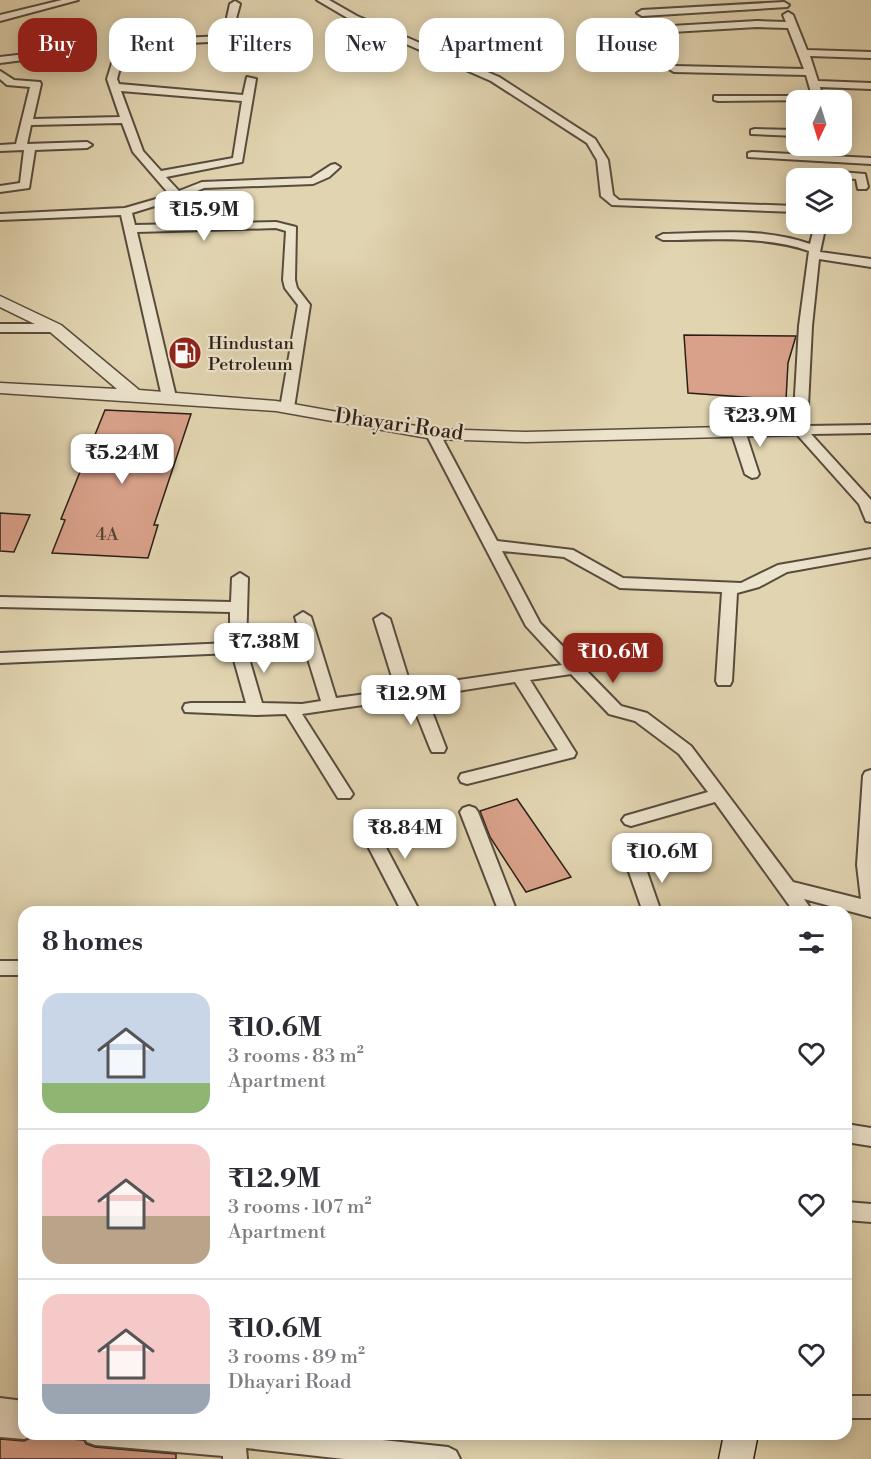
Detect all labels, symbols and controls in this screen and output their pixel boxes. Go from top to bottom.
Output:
chip: Buy [18,18,97,72]
chip: Rent [109,18,196,72]
chip: Filters [208,18,313,72]
chip: New [325,18,407,72]
chip: Apartment [419,18,564,72]
chip: House [576,18,679,72]
north arrow [786,90,852,156]
map controls [786,90,852,234]
button: layers [786,168,852,234]
pin: ₹15.9M [155,191,253,242]
text: ₹15.9M [169,198,239,223]
place label: Hindustan Petroleum [208,332,294,376]
fuel station icon: Hindustan Petroleum [167,335,203,371]
pin: ₹23.9M [711,397,809,448]
street label: Dhayari Road [333,403,465,447]
text: ₹23.9M [723,404,797,429]
pin: ₹5.24M [73,434,171,485]
text: ₹5.24M [85,441,159,466]
house number: 4A [95,523,119,546]
pin: ₹7.38M [215,623,313,674]
text: ₹7.38M [228,630,300,655]
pin: ₹10.6M [564,633,662,684]
text: ₹10.6M [577,640,649,665]
pin: ₹12.9M [362,675,460,726]
text: ₹12.9M [375,682,447,707]
pin: ₹8.84M [356,809,454,860]
text: ₹8.84M [367,816,443,841]
pin: ₹10.6M [613,833,711,884]
text: ₹10.6M [626,840,698,865]
text: 8 homes [42,926,143,958]
icon: filters [795,926,828,959]
text: ₹10.6M [228,1012,322,1044]
icon: home [90,1017,162,1089]
icon: heart [795,1037,828,1070]
text: 3 rooms · 83 m² [228,1044,364,1069]
text: Apartment [228,1069,326,1094]
text: ₹12.9M [228,1163,321,1195]
icon: home [90,1168,162,1240]
icon: heart [795,1188,828,1221]
text: 3 rooms · 107 m² [228,1195,372,1220]
text: Apartment [228,1220,326,1245]
text: ₹10.6M [228,1313,322,1345]
icon: home [90,1318,162,1390]
icon: heart [795,1338,828,1371]
text: 3 rooms · 89 m² [228,1345,365,1370]
text: Dhayari Road [228,1370,351,1395]

